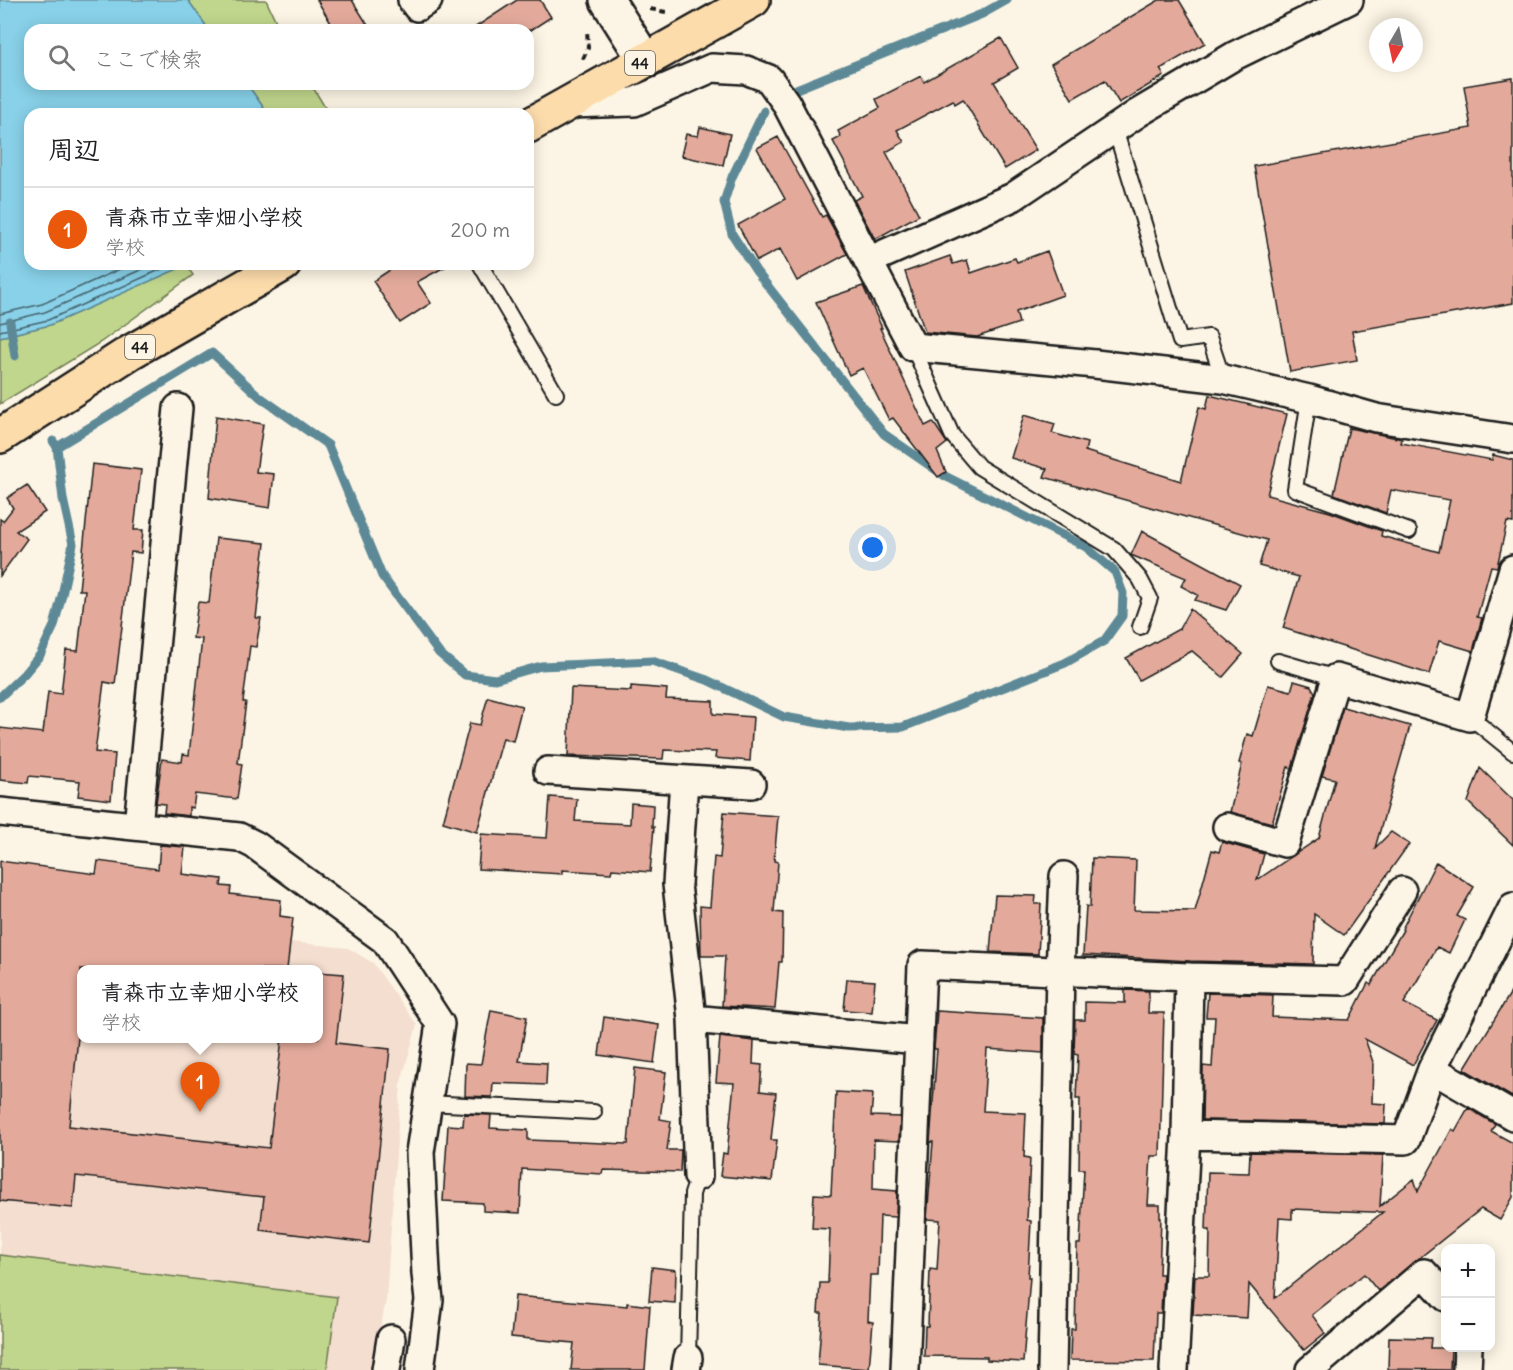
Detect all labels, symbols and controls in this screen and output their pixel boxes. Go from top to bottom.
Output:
north arrow [1369,18,1423,72]
search box [24,24,534,90]
icon: search [45,41,78,74]
text: ここで検索 [93,45,203,73]
road number: 44 [625,51,655,75]
text: 周辺 [48,133,100,166]
text: 青森市立幸畑小学校 [105,203,303,231]
text: 1 [64,217,71,242]
text: 200 m [450,217,510,242]
text: 学校 [105,234,145,259]
road number: 44 [125,335,155,359]
your location [858,533,887,562]
popup [77,965,323,1043]
text: 青森市立幸畑小学校 [101,978,299,1006]
text: 学校 [101,1009,141,1034]
pin: 1 [180,1062,220,1112]
map controls [1441,1244,1495,1352]
button: + [1441,1244,1495,1298]
button: − [1441,1298,1495,1352]

